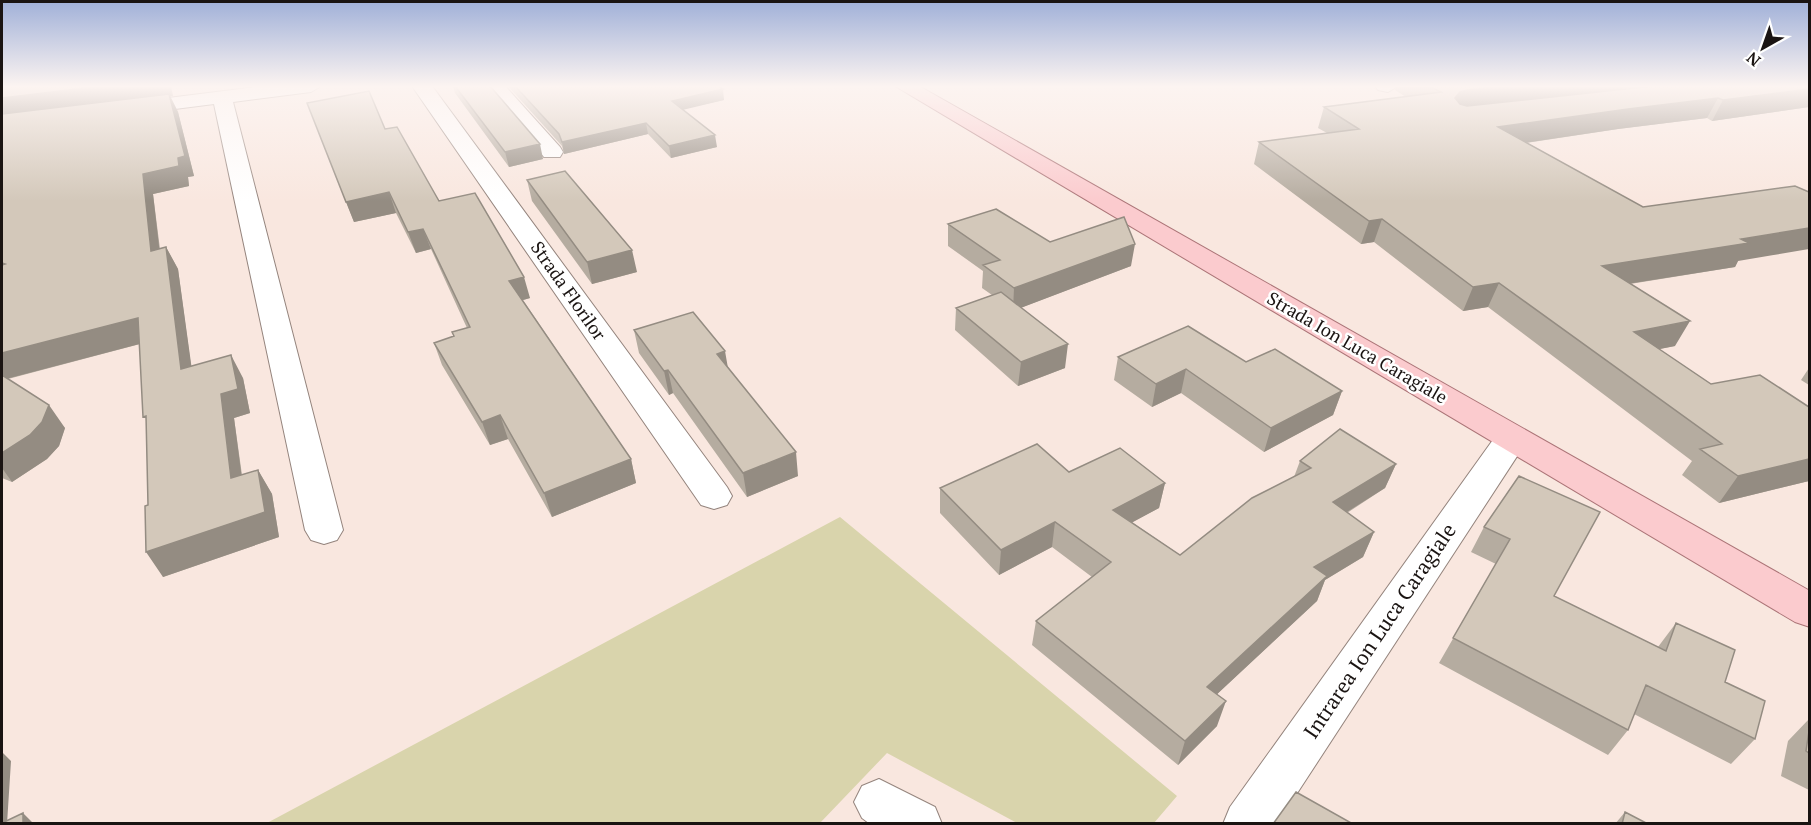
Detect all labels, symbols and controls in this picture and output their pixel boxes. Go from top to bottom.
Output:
north arrow [1733,18,1793,78]
text: N [1742,47,1765,72]
street label: Strada Florilor [526,236,612,345]
street label: Strada Ion Luca Caragiale [1263,286,1452,409]
street label: Intrarea Ion Luca Caragiale [1297,517,1462,744]

